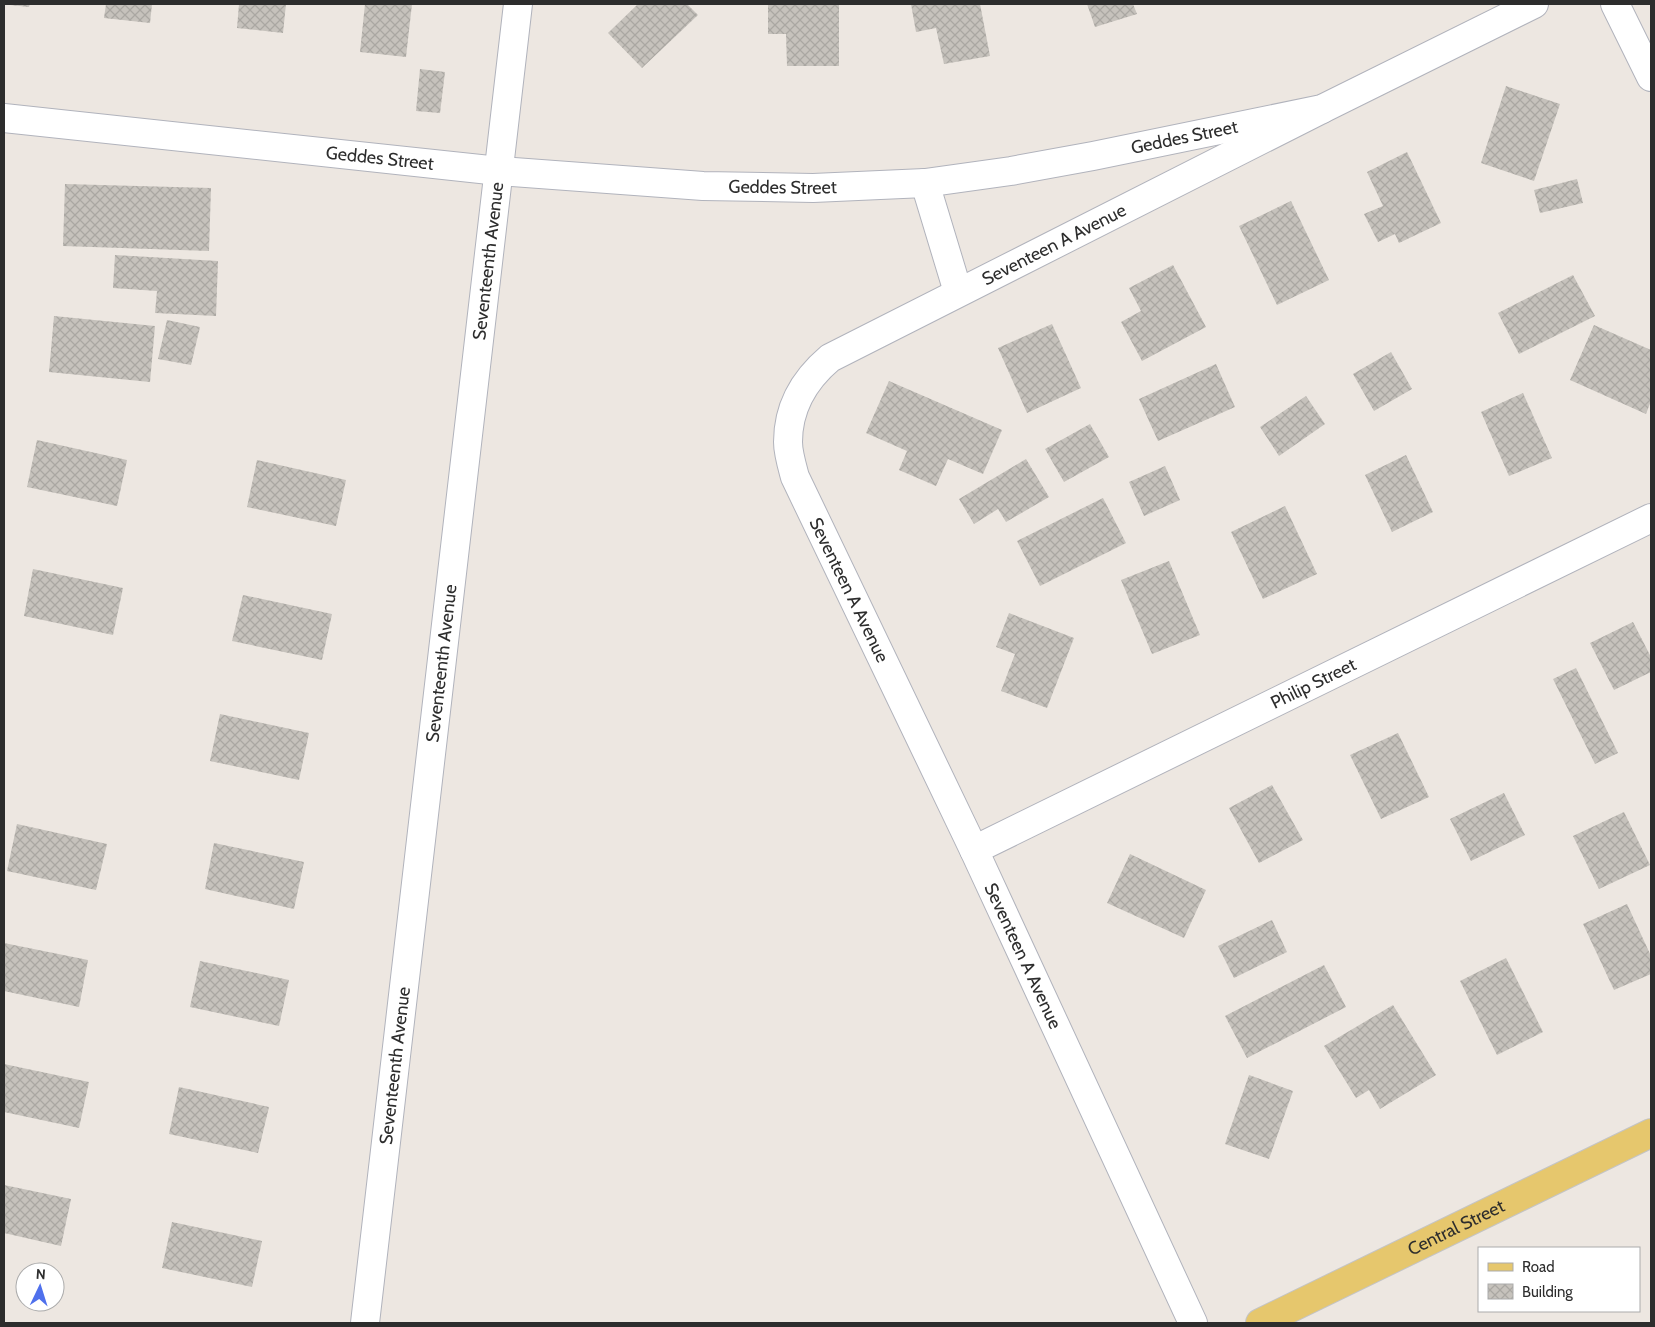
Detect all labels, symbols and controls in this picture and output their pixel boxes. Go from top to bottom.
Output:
street label: Geddes Street [1129,116,1240,159]
street label: Geddes Street [325,142,435,175]
street label: Geddes Street [728,175,837,199]
street label: Seventeenth Avenue [468,181,508,341]
street label: Seventeen A Avenue [978,199,1130,290]
street label: Seventeen A Avenue [804,514,894,666]
street label: Seventeenth Avenue [421,583,462,744]
street label: Philip Street [1267,653,1360,714]
street label: Seventeen A Avenue [980,880,1066,1032]
street label: Seventeenth Avenue [375,986,415,1146]
street label: Central Street [1404,1195,1508,1261]
legend [1478,1247,1640,1312]
text: Road [1522,1258,1555,1276]
north arrow [15,1262,65,1312]
text: N [35,1265,46,1283]
text: Building [1522,1283,1573,1301]

